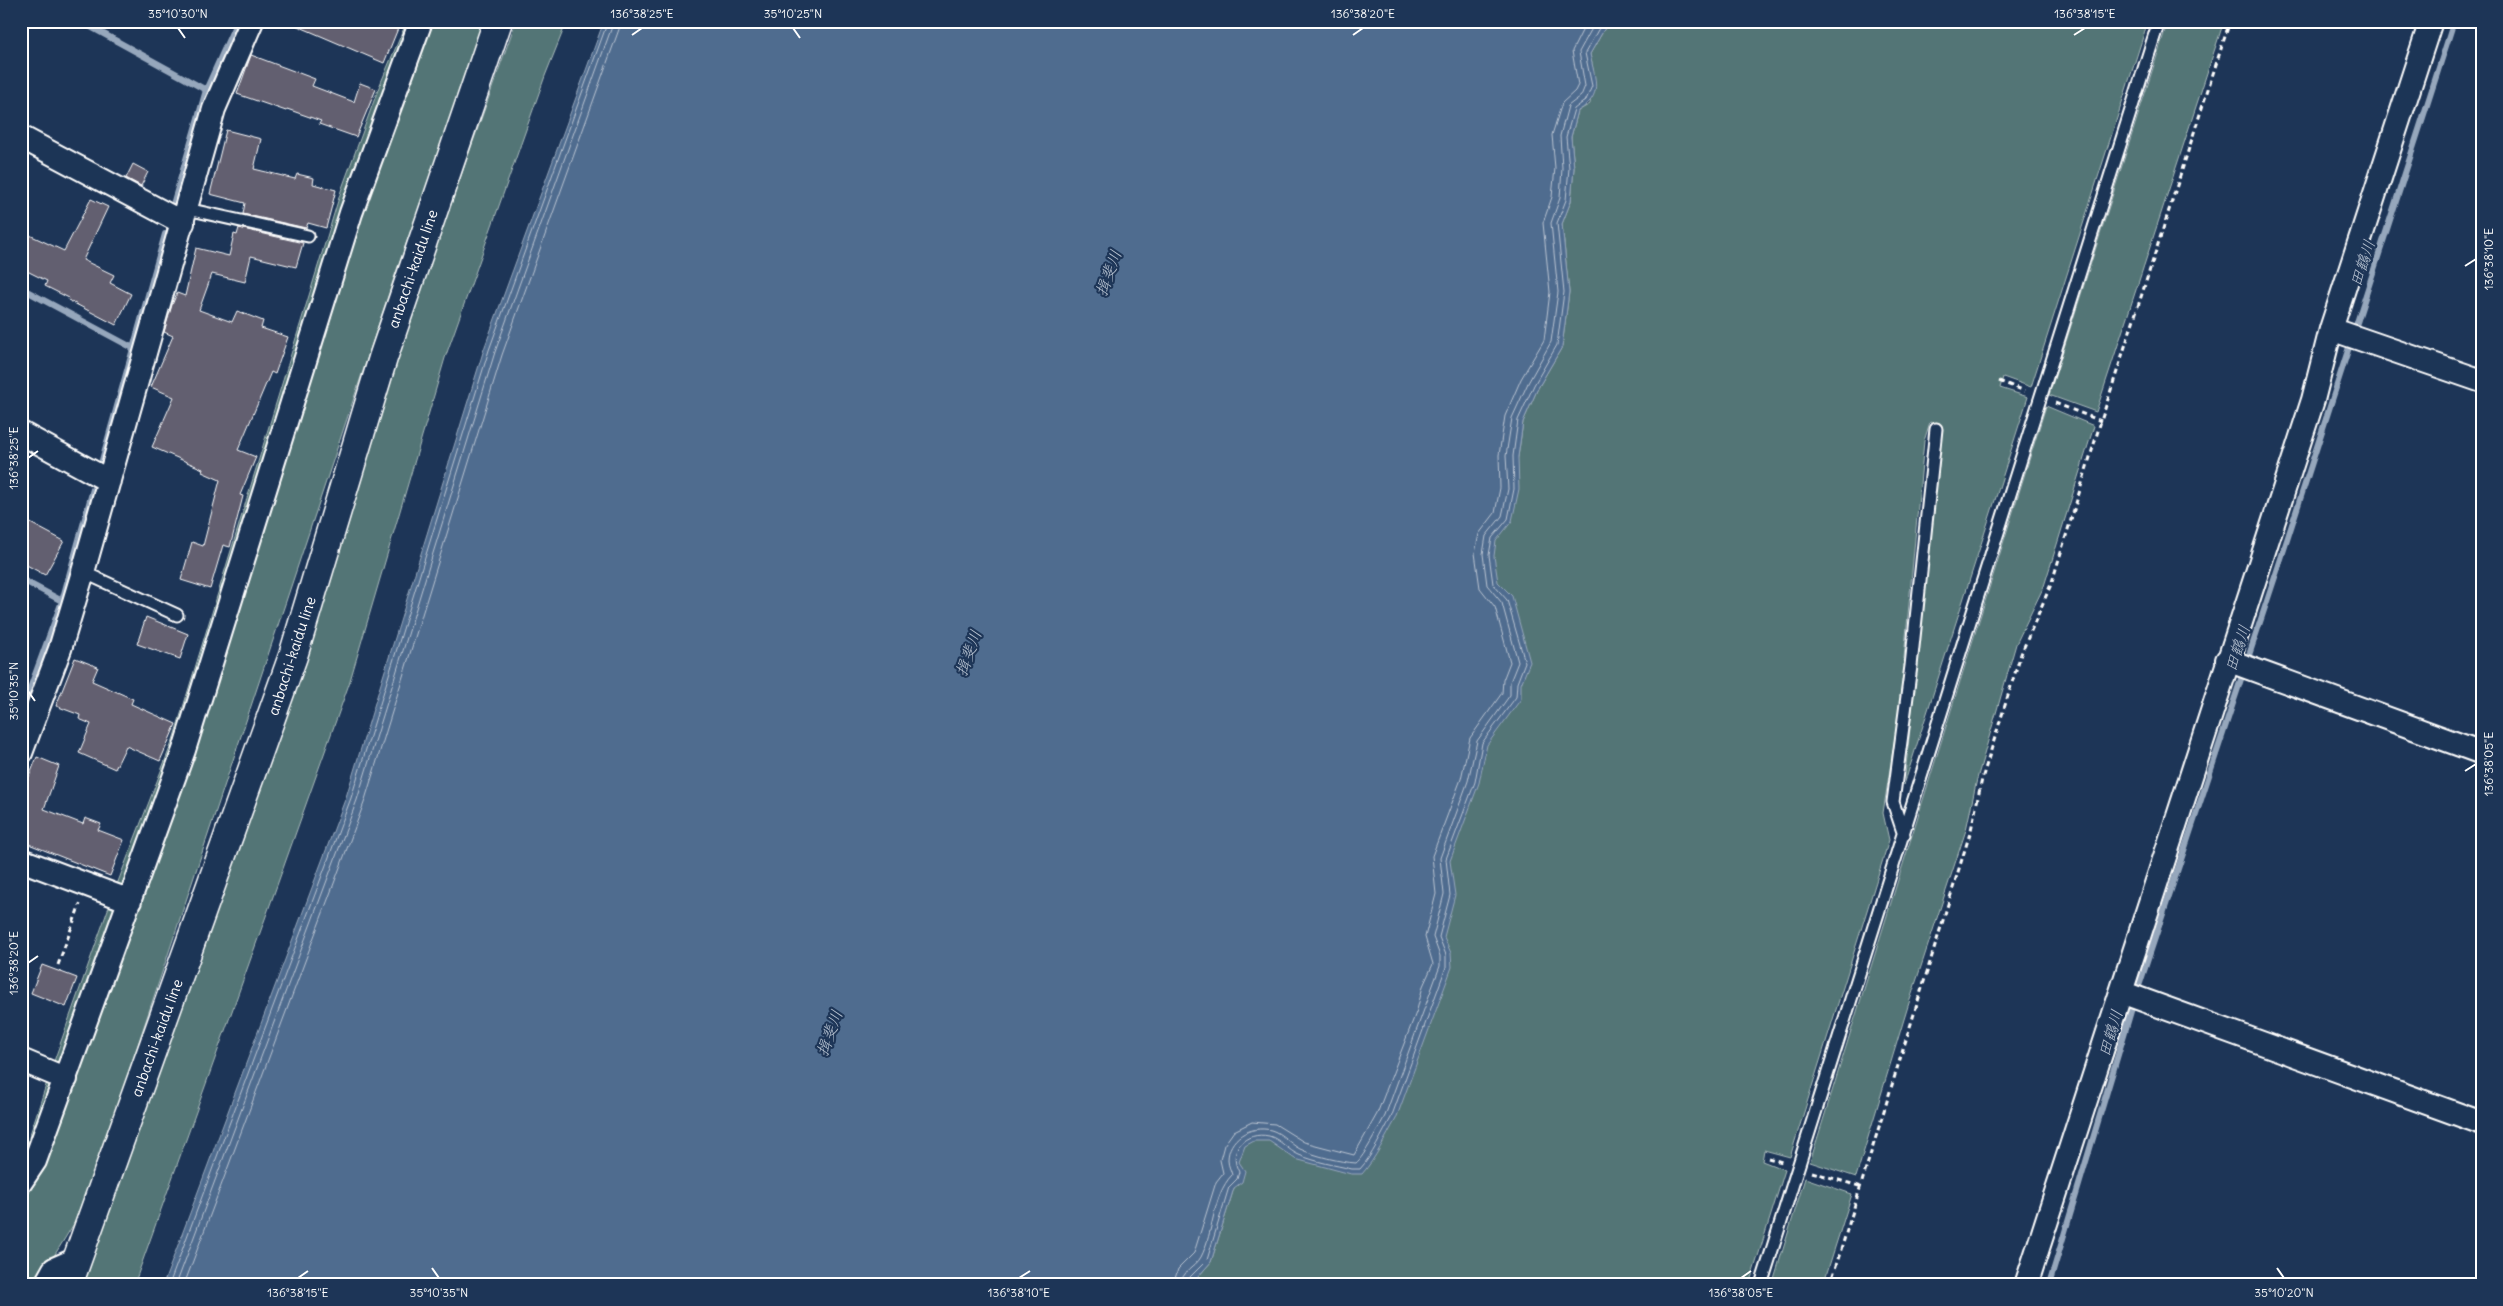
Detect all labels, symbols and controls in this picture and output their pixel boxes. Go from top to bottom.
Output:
text: 35°10'30"N [148,6,208,21]
text: 136°38'25"E [610,6,674,21]
text: 35°10'25"N [764,6,822,21]
text: 136°38'20"E [1331,6,1395,21]
text: 136°38'15"E [2054,6,2116,21]
street label: anbachi-kaidu line [383,207,442,331]
text: 136°38'10"E [2481,228,2496,290]
water label: 田鶴川 [2345,237,2379,289]
water label: 揖斐川 [1090,247,1126,299]
text: 136°38'25"E [6,426,21,490]
street label: anbachi-kaidu line [263,594,320,718]
water label: 田鶴川 [2220,622,2254,674]
water label: 揖斐川 [950,627,986,679]
text: 35°10'35"N [6,662,21,720]
text: 136°38'05"E [2481,732,2496,796]
text: 136°38'20"E [6,931,21,995]
street label: anbachi-kaidu line [126,976,187,1099]
water label: 揖斐川 [811,1007,847,1059]
water label: 田鶴川 [2093,1007,2127,1059]
text: 136°38'15"E [267,1285,329,1300]
text: 35°10'35"N [410,1285,468,1300]
text: 136°38'10"E [988,1285,1050,1300]
text: 136°38'05"E [1709,1285,1773,1300]
text: 35°10'20"N [2254,1285,2314,1300]

